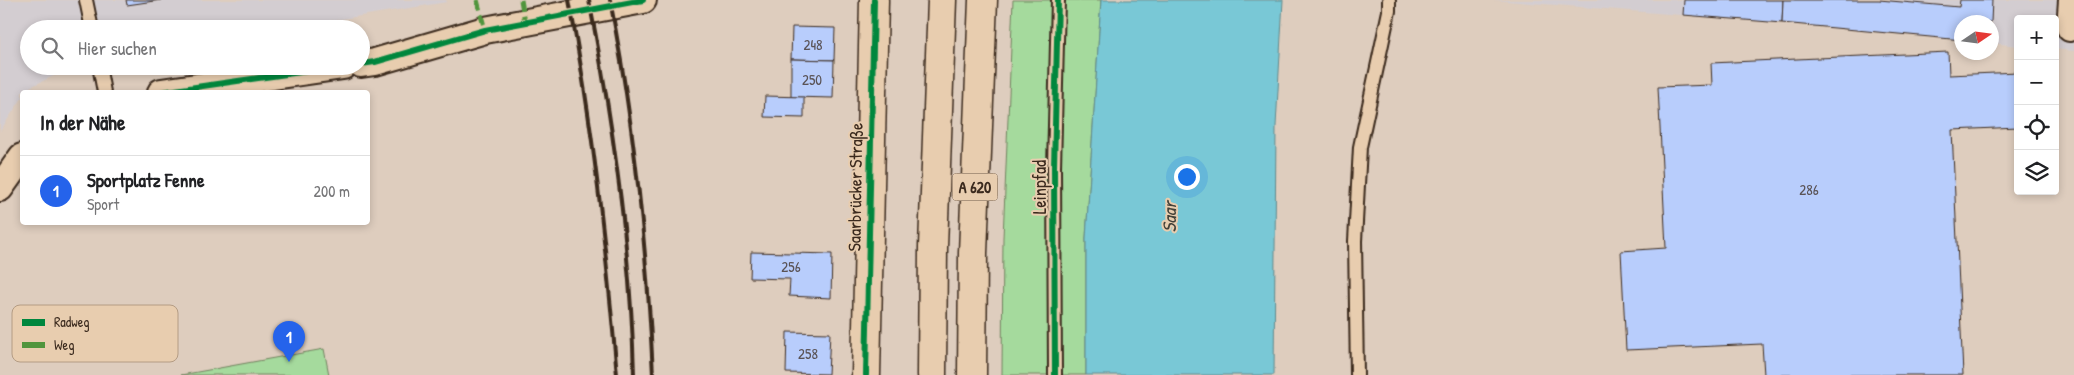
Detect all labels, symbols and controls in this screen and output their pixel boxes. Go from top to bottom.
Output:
north arrow [1954,15,1999,60]
map controls [2014,15,2059,195]
button: + [2014,15,2059,60]
search box [20,20,370,75]
icon: search [38,34,66,62]
house number: 248 [803,34,823,55]
text: Hier suchen [78,35,157,61]
button: − [2014,60,2059,105]
house number: 250 [802,69,822,90]
button: locate [2014,105,2059,150]
text: In der Nähe [40,108,125,137]
street label: Saarbrücker Straße [841,122,869,252]
button: layers [2014,150,2059,195]
street label: Leinpfad [1027,160,1052,214]
your location [1174,164,1200,190]
text: Sportplatz Fenne [87,167,204,193]
road number: A 620 [952,173,998,200]
house number: 286 [1799,179,1819,200]
text: 1 [53,180,59,202]
text: 200 m [314,180,350,202]
text: Sport [87,193,119,215]
water label: Saar [1156,199,1182,232]
house number: 256 [781,256,801,277]
legend [12,305,178,362]
text: Radweg [54,312,90,332]
pin: 1 [273,321,305,362]
text: Weg [54,335,74,355]
house number: 258 [798,343,818,364]

